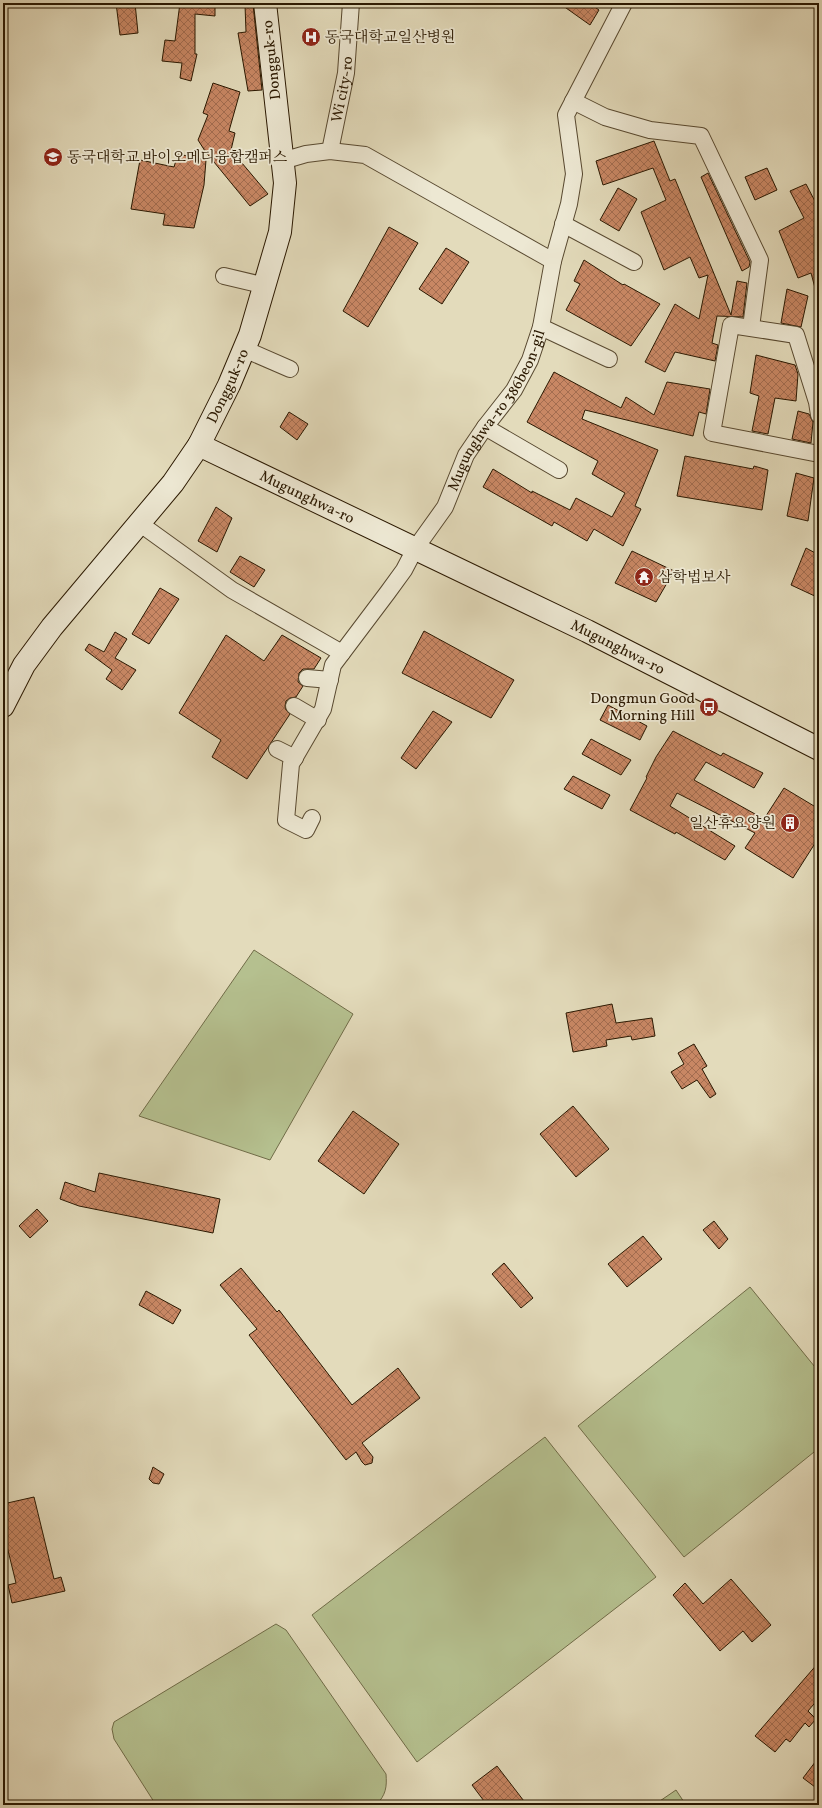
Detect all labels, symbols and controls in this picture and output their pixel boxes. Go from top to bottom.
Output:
street label: Dongguk-ro [258,19,287,101]
hospital icon: 동국대학교일산병원 [300,26,322,48]
place label: 동국대학교일산병원 [325,28,455,49]
street label: Wi city-ro [327,56,359,124]
school or university icon: 동국대학교 바이오메디융합캠퍼스 [42,146,64,168]
place label: 동국대학교 바이오메디융합캠퍼스 [67,148,288,169]
street label: Mugunghwa-ro 386beon-gil [443,327,551,495]
street label: Dongguk-ro [202,346,255,427]
street label: Mugunghwa-ro [256,467,358,530]
temple icon: 삼학법보사 [633,566,655,588]
place label: 삼학법보사 [658,568,731,589]
street label: Mugunghwa-ro [567,616,668,681]
place label: Dongmun Good Morning Hill [590,689,695,727]
bus stop icon: Dongmun Good Morning Hill [698,696,720,718]
building icon: 일산휴요양원 [779,812,801,834]
place label: 일산휴요양원 [689,814,776,835]

